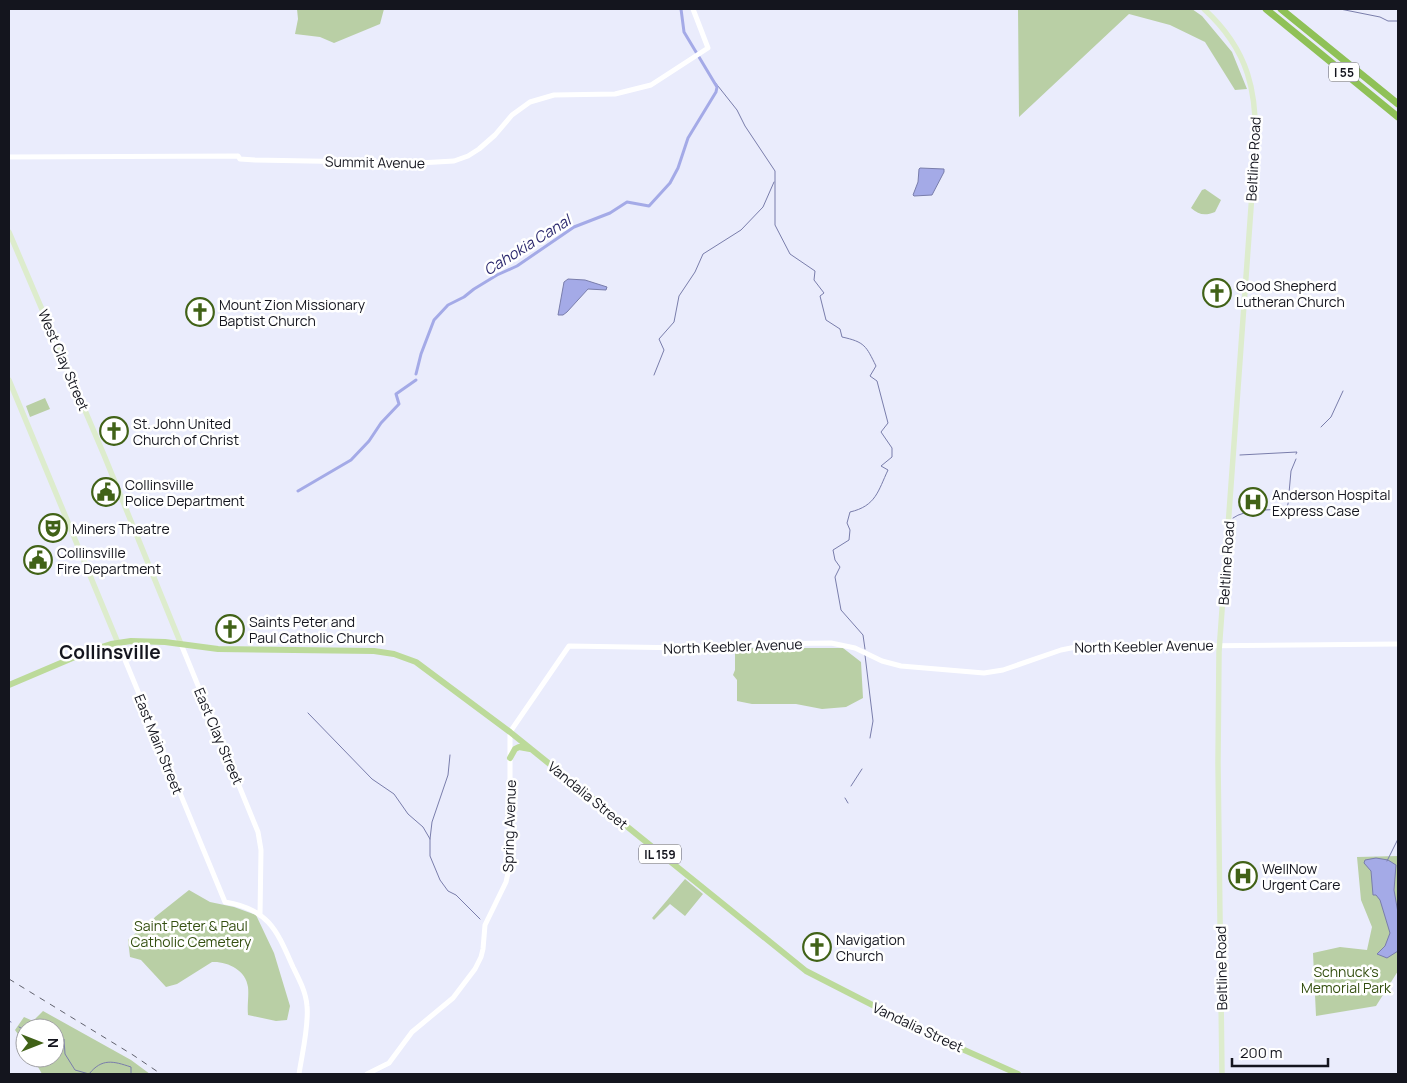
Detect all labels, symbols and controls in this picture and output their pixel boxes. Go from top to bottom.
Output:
road number: I 55 [1329,62,1359,82]
street label: Beltline Road [1241,116,1265,202]
street label: Summit Avenue [325,152,425,172]
water label: Cahokia Canal [479,209,577,280]
place label: Good Shepherd Lutheran Church [1236,276,1345,311]
church icon: Good Shepherd Lutheran Church [1202,278,1232,308]
place label: Mount Zion Missionary Baptist Church [219,295,366,330]
church icon: Mount Zion Missionary Baptist Church [185,297,215,327]
street label: West Clay Street [34,307,94,414]
place label: St. John United Church of Christ [133,414,239,449]
church icon: St. John United Church of Christ [99,416,129,446]
place label: Collinsville Police Department [125,475,245,510]
public building icon: Collinsville Police Department [91,477,121,507]
place label: Anderson Hospital Express Case [1272,485,1390,520]
hospital icon: Anderson Hospital Express Case [1238,487,1268,517]
theatre icon: Miners Theatre [38,513,68,543]
place label: Miners Theatre [72,519,170,538]
street label: Beltline Road [1214,520,1238,606]
place label: Collinsville Fire Department [57,543,161,578]
public building icon: Collinsville Fire Department [23,545,53,575]
place label: Saints Peter and Paul Catholic Church [249,612,384,647]
church icon: Saints Peter and Paul Catholic Church [215,614,245,644]
street label: North Keebler Avenue [663,634,803,658]
street label: North Keebler Avenue [1074,635,1214,657]
district label: Collinsville [59,639,161,665]
street label: East Clay Street [190,685,248,788]
street label: East Main Street [130,691,188,797]
street label: Vandalia Street [544,757,632,834]
street label: Spring Avenue [498,779,520,873]
road number: IL 159 [639,844,681,864]
place label: WellNow Urgent Care [1262,859,1340,894]
hospital icon: WellNow Urgent Care [1228,861,1258,891]
park label: Saint Peter & Paul Catholic Cemetery [131,916,252,951]
street label: Beltline Road [1211,926,1231,1010]
place label: Navigation Church [836,930,905,965]
church icon: Navigation Church [802,932,832,962]
park label: Schnuck's Memorial Park [1301,962,1392,997]
street label: Vandalia Street [869,998,967,1057]
north arrow [15,1018,65,1068]
scale bar [1232,1036,1328,1068]
text: N [44,1038,63,1048]
text: 200 m [1240,1042,1283,1063]

